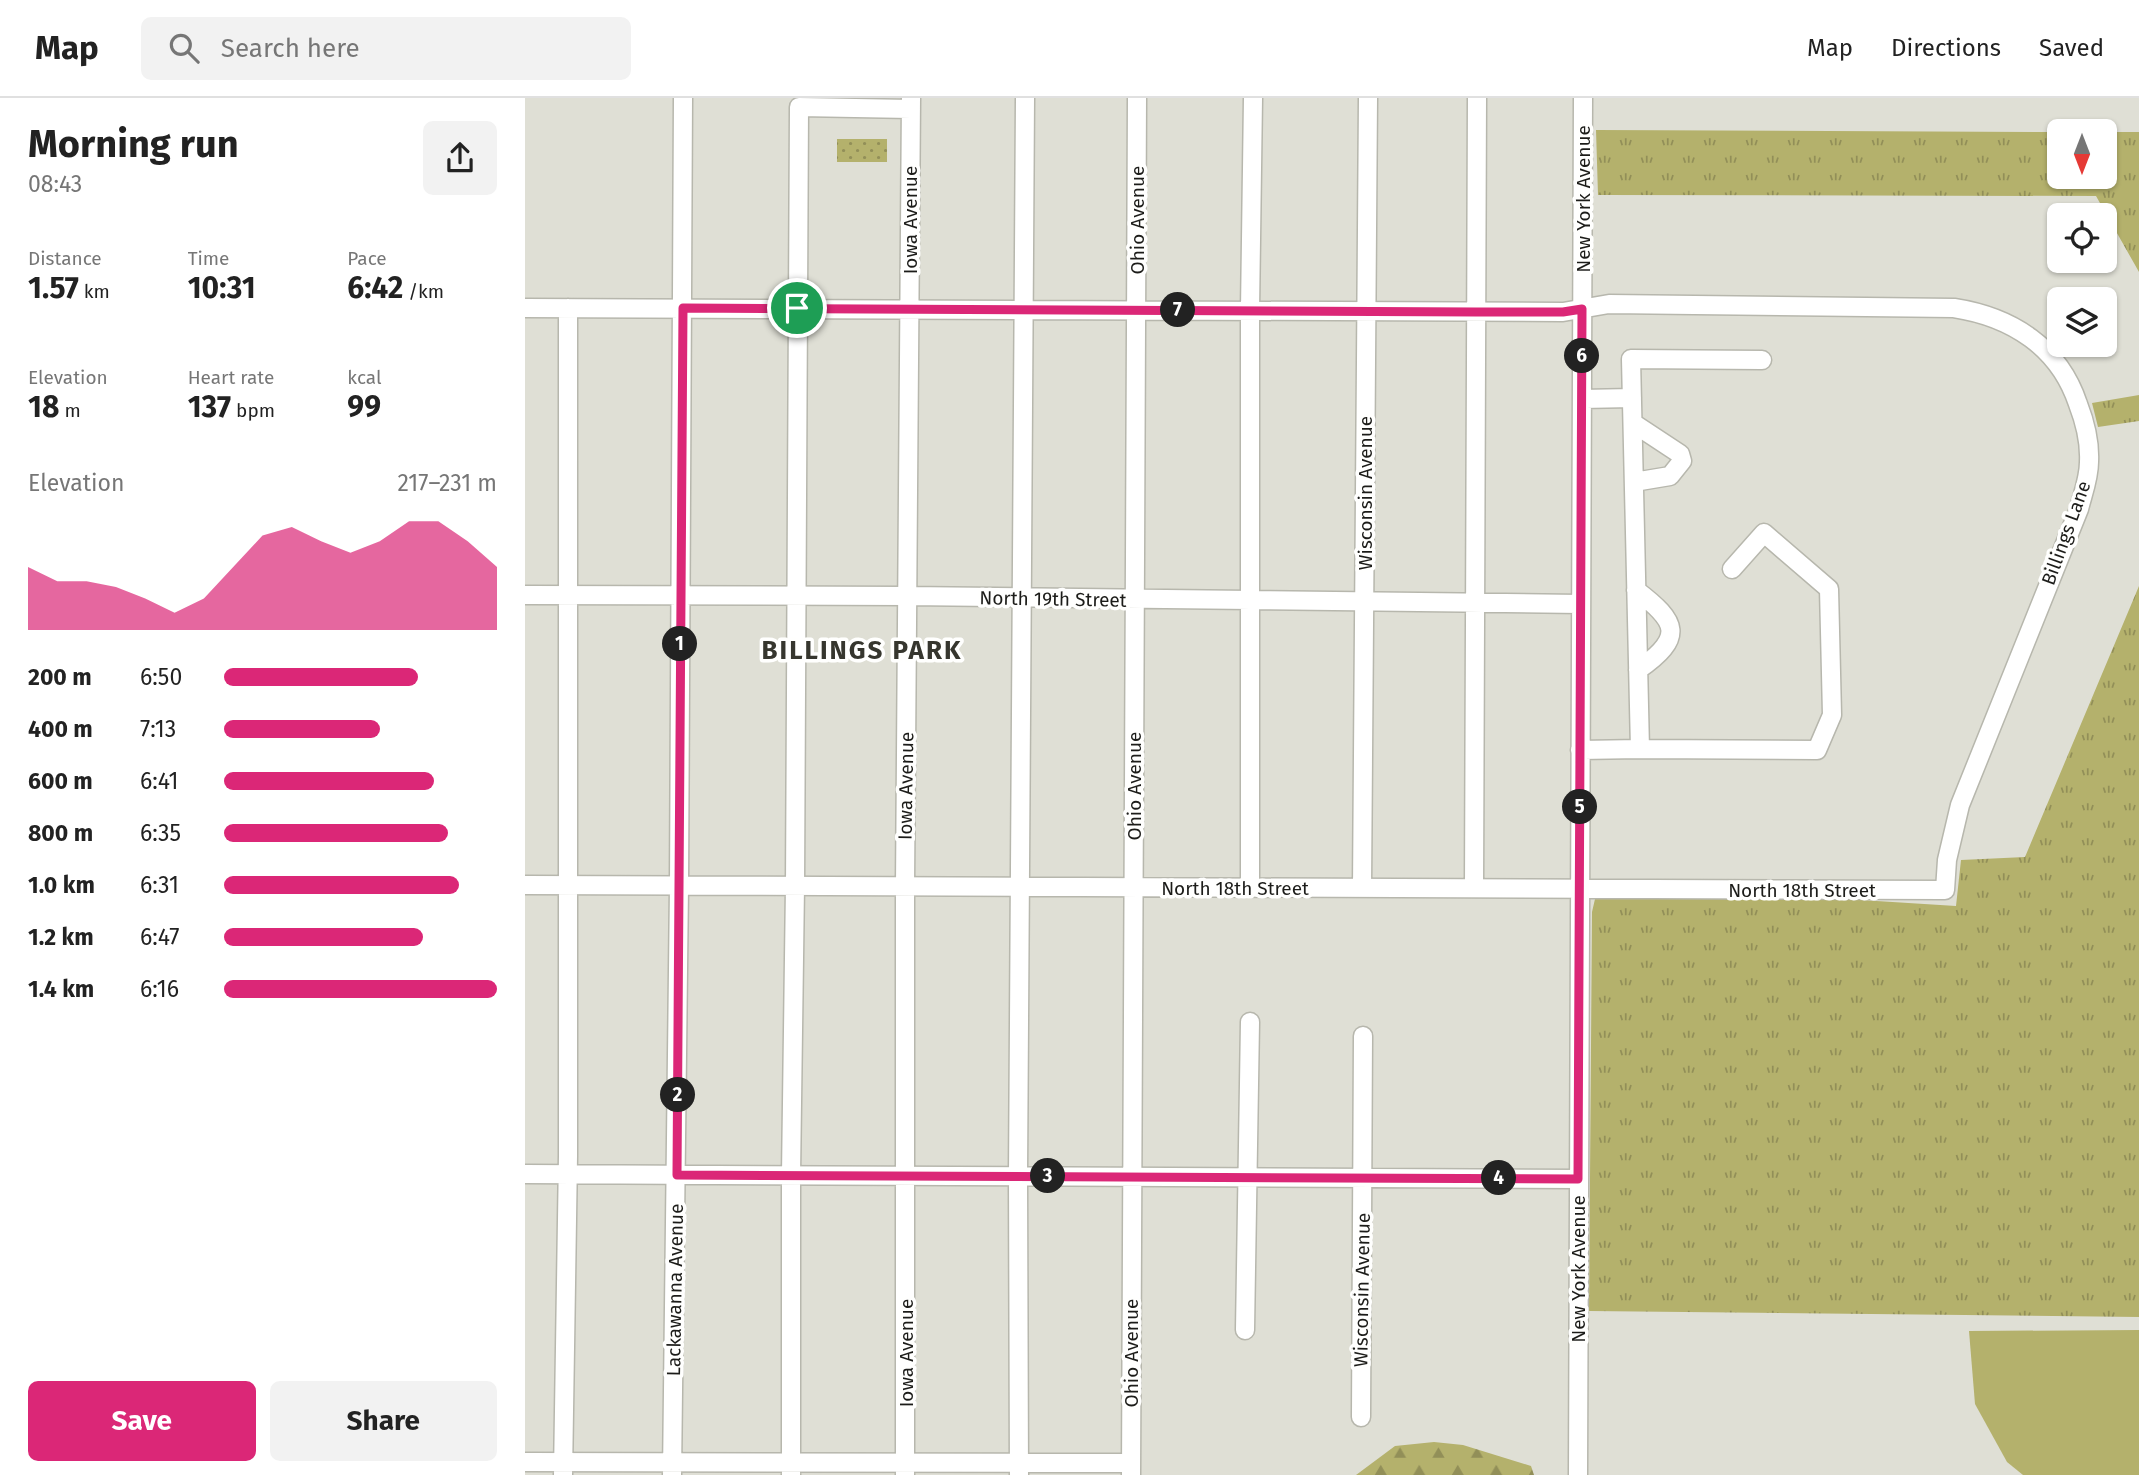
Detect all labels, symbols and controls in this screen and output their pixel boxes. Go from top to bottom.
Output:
search box [141,17,631,80]
text: Map [35,28,99,68]
icon: search [165,29,203,67]
text: Search here [221,33,360,64]
text: Map [1807,34,1853,62]
text: Directions [1891,34,2001,62]
text: Saved [2039,34,2104,62]
north arrow [2047,119,2117,189]
map controls [2047,119,2117,357]
text: Morning run [28,121,239,167]
button: share [423,121,497,195]
street label: New York Avenue [1572,125,1595,273]
street label: Iowa Avenue [899,166,922,274]
street label: Ohio Avenue [1126,166,1149,274]
text: 08:43 [28,170,82,198]
button: locate [2047,203,2117,273]
text: Distance [28,247,102,270]
text: Time [188,247,229,270]
text: Pace [347,247,387,270]
text: 1.57 [28,270,79,306]
text: 10:31 [188,270,256,306]
text: 6:42 [347,270,403,306]
pin [767,278,827,338]
text: km [79,280,110,303]
text: /km [403,280,444,303]
button: layers [2047,287,2117,357]
icon: arrive [778,289,816,327]
pin: 7 [1161,292,1195,328]
text: 7 [1173,298,1182,321]
pin: 6 [1565,338,1599,374]
text: 6 [1576,344,1587,367]
text: Elevation [28,366,108,389]
text: Heart rate [188,366,274,389]
text: kcal [347,366,382,389]
text: 18 [28,389,59,425]
text: 137 [188,389,231,425]
text: 99 [347,389,381,425]
text: m [59,399,81,422]
text: bpm [231,399,275,422]
street label: Wisconsin Avenue [1354,416,1377,570]
text: Elevation [28,469,124,497]
text: 217–231 m [398,469,497,497]
street label: Billings Lane [2037,478,2095,588]
street label: North 19th Street [979,586,1127,612]
pin: 1 [663,626,697,662]
text: 1 [675,632,684,655]
district label: BILLINGS PARK [762,635,962,666]
text: 200 m [28,663,92,691]
text: 6:50 [140,663,182,691]
text: 400 m [28,715,93,743]
text: 7:13 [140,715,176,743]
street label: Iowa Avenue [894,732,918,840]
street label: Ohio Avenue [1123,732,1146,840]
text: 600 m [28,767,93,795]
text: 6:41 [140,767,179,795]
pin: 5 [1563,790,1597,824]
text: 5 [1574,795,1585,818]
text: 800 m [28,819,93,847]
text: 6:35 [140,819,181,847]
text: 1.0 km [28,871,95,899]
text: 6:31 [140,871,179,899]
street label: North 18th Street [1161,877,1309,900]
street label: North 18th Street [1728,879,1876,902]
text: 1.2 km [28,923,94,951]
text: 6:47 [140,923,180,951]
text: 1.4 km [28,975,94,1003]
text: 6:16 [140,975,179,1003]
pin: 2 [661,1077,695,1112]
text: 2 [673,1083,682,1106]
pin: 3 [1030,1158,1065,1194]
pin: 4 [1481,1160,1517,1196]
text: 3 [1043,1164,1052,1187]
text: 4 [1493,1166,1504,1189]
street label: New York Avenue [1567,1195,1590,1343]
street label: Lackawanna Avenue [662,1203,688,1377]
street label: Wisconsin Avenue [1349,1213,1375,1367]
street label: Iowa Avenue [895,1299,918,1407]
street label: Ohio Avenue [1120,1299,1143,1407]
button: Save [28,1381,256,1461]
button: Share [270,1381,497,1461]

